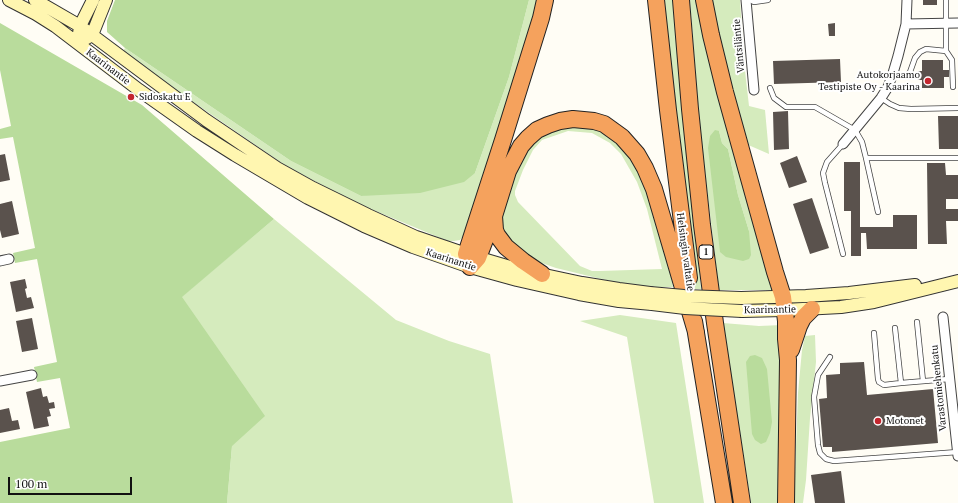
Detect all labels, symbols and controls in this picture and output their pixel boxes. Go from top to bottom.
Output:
street label: Väntsiläntie [731,18,747,74]
street label: Kaarinantie [84,47,132,87]
place label: Autokorjaamo Testipiste Oy - Kaarina [818,69,920,92]
marker: Autokorjaamo Testipiste Oy - Kaarina [923,76,933,86]
place label: Sidoskatu E [139,91,191,103]
marker: Sidoskatu E [126,92,136,102]
street label: Helsingin valtatie [674,212,696,292]
road number: 1 [699,245,713,259]
street label: Kaarinantie [424,246,478,274]
street label: Kaarinantie [744,304,796,316]
street label: Varastomiehenkatu [929,344,949,432]
place label: Motonet [886,415,924,427]
marker: Motonet [873,416,883,426]
scale bar [10,469,134,495]
text: 100 m [15,476,47,491]

